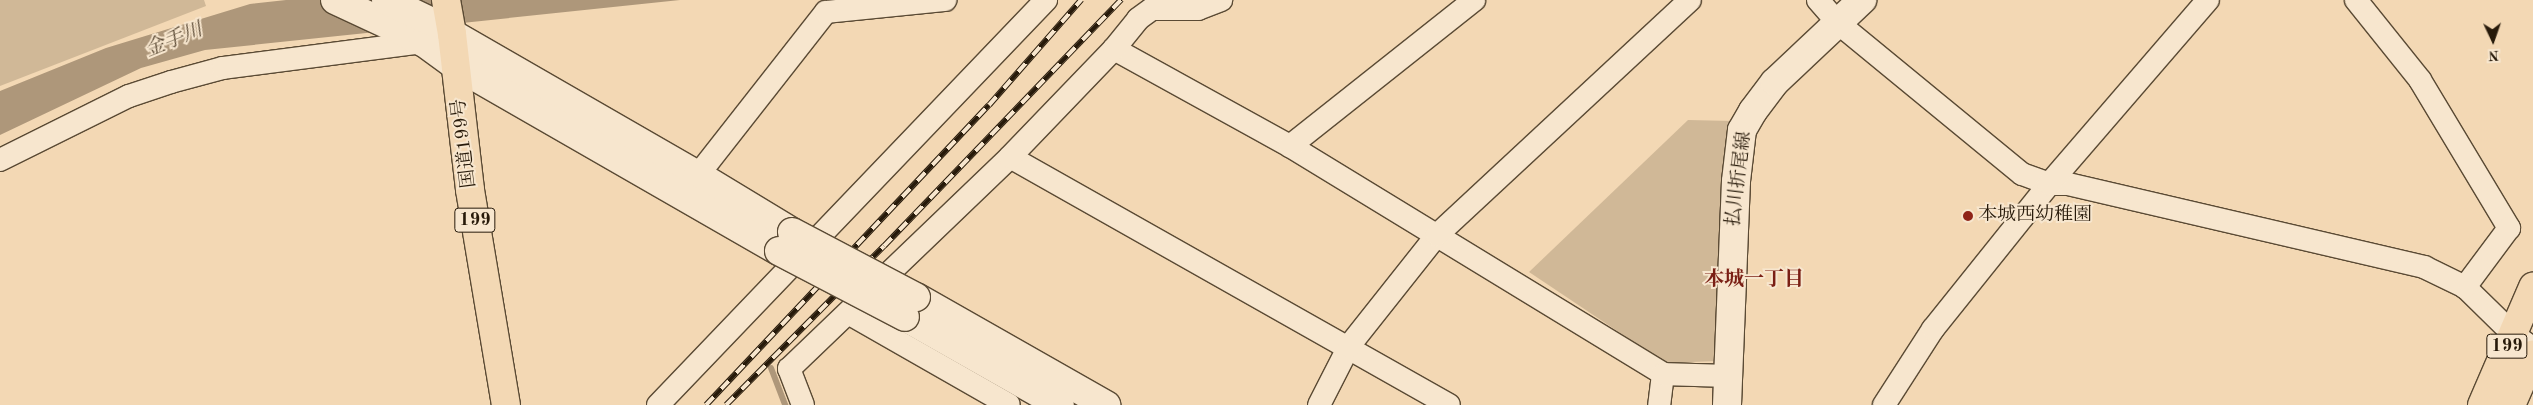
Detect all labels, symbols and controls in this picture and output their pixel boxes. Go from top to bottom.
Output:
north arrow [2468,15,2518,65]
water label: 金手川 [142,19,206,63]
text: N [2488,48,2500,62]
street label: 国道199号 [448,97,482,189]
street label: 払川折尾線 [1723,130,1757,228]
road number: 199 [454,204,496,236]
place label: 本城西幼稚園 [1978,205,2092,227]
marker: 本城西幼稚園 [1962,210,1974,222]
district label: 本城一丁目 [1704,268,1804,292]
road number: 199 [2486,331,2528,362]

